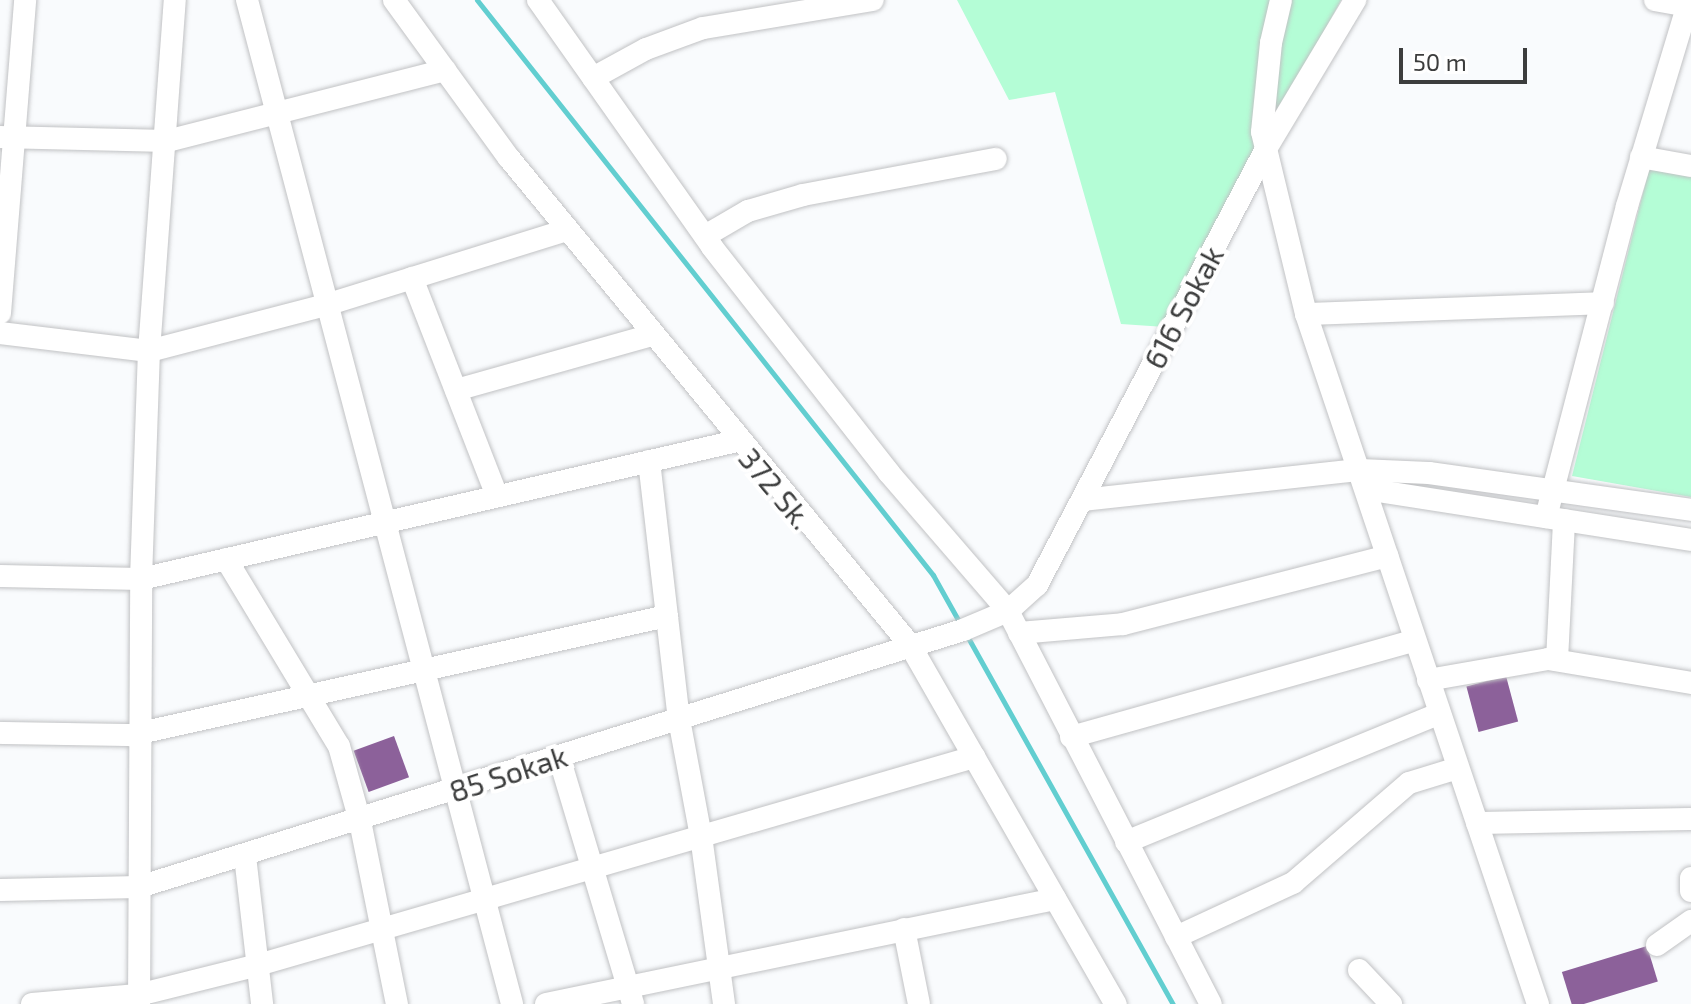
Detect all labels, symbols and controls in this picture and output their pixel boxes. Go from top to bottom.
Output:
scale bar [1403,32,1531,82]
text: 50 m [1413,47,1467,76]
street label: 616 Sokak [1136,239,1230,375]
street label: 372 Sk. [732,440,820,536]
street label: 85 Sokak [444,737,572,809]

